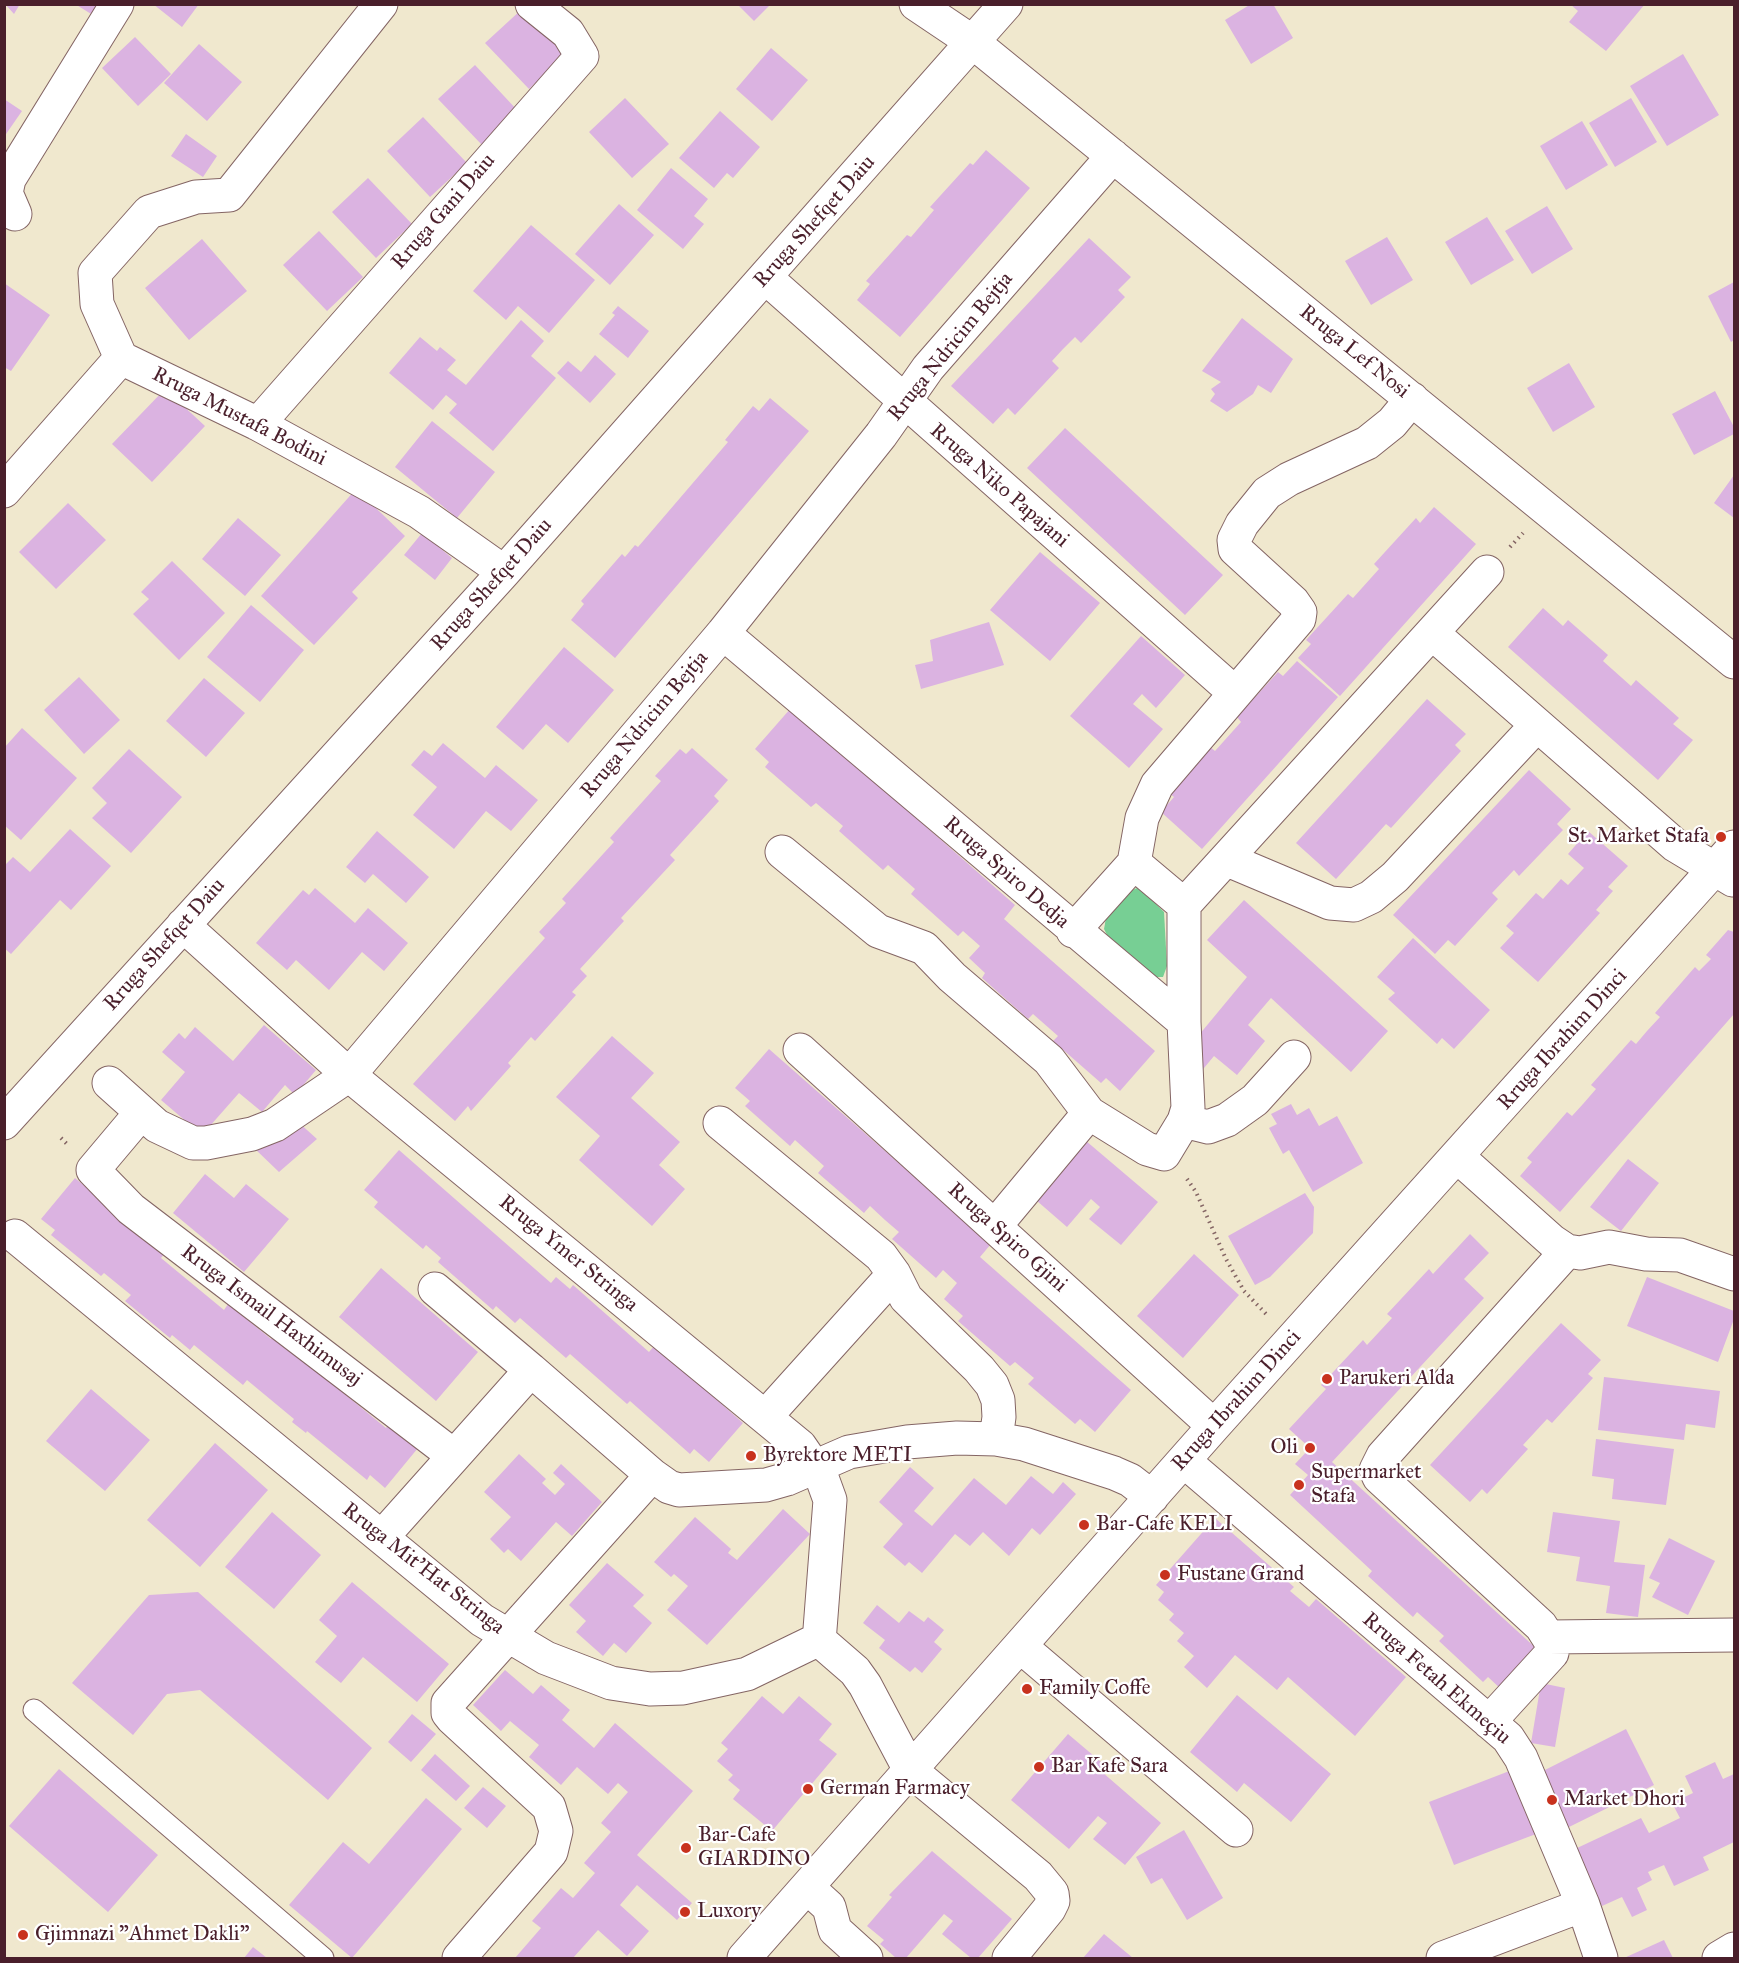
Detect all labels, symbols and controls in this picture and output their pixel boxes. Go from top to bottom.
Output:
street label: Rruga Gani Daiu [387,149,501,275]
street label: Rruga Shefqet Daiu [749,151,881,293]
street label: Rruga Ndricim Bejtja [883,267,1019,427]
street label: Rruga Lef Nosi [1294,300,1414,404]
street label: Rruga Mustafa Bodini [148,362,330,472]
street label: Rruga Niko Papajani [924,419,1074,553]
street label: Rruga Shefqet Daiu [426,514,558,656]
street label: Rruga Ndricim Bejtja [576,646,714,804]
street label: Rruga Spiro Dedja [938,812,1074,934]
place label: St. Market Stafa [1568,824,1709,850]
marker: St. Market Stafa [1714,830,1728,844]
street label: Rruga Shefqet Daiu [99,874,231,1016]
street label: Rruga Ibrahim Dinci [1493,964,1633,1116]
street label: Rruga Spiro Gjini [942,1178,1072,1298]
street label: Rruga Ymer Stringa [493,1190,643,1318]
street label: Rruga Ismail Haxhimusaj [175,1240,367,1392]
street label: Rruga Ibrahim Dinci [1167,1325,1307,1477]
place label: Parukeri Alda [1339,1366,1454,1392]
marker: Parukeri Alda [1320,1372,1334,1386]
place label: Oli [1271,1435,1298,1461]
marker: Oli [1303,1441,1317,1455]
place label: Byrektore METI [763,1443,912,1469]
marker: Byrektore METI [744,1449,758,1463]
place label: Supermarket Stafa [1311,1460,1421,1510]
marker: Supermarket Stafa [1292,1478,1306,1492]
street label: Rruga Mit'Hat Stringa [337,1498,509,1640]
place label: Bar-Cafe KELI [1096,1512,1233,1538]
marker: Bar-Cafe KELI [1077,1518,1091,1532]
place label: Fustane Grand [1177,1562,1304,1588]
marker: Fustane Grand [1158,1568,1172,1582]
street label: Rruga Fetah Ekmeçiu [1357,1608,1515,1750]
place label: Family Coffe [1039,1676,1151,1702]
marker: Family Coffe [1020,1682,1034,1696]
place label: Bar Kafe Sara [1051,1754,1168,1780]
marker: Bar Kafe Sara [1032,1760,1046,1774]
place label: German Farmacy [820,1776,970,1802]
marker: German Farmacy [801,1782,815,1796]
place label: Market Dhori [1564,1787,1685,1813]
marker: Market Dhori [1545,1793,1559,1807]
place label: Bar-Cafe GIARDINO [698,1823,810,1873]
marker: Bar-Cafe GIARDINO [679,1841,693,1855]
place label: Luxory [697,1899,761,1925]
marker: Luxory [678,1905,692,1919]
place label: Gjimnazi "Ahmet Dakli" [35,1922,249,1948]
marker: Gjimnazi "Ahmet Dakli" [16,1928,30,1942]

